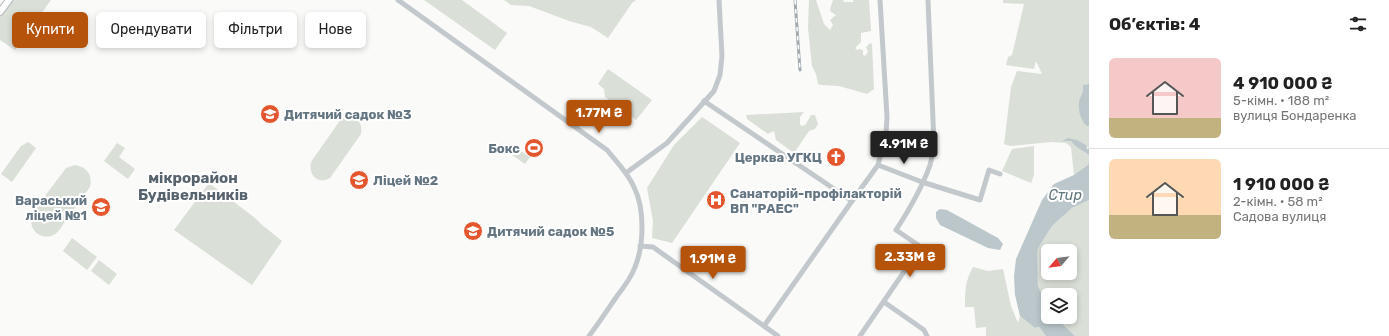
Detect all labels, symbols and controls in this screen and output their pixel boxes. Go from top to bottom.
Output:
chip: Купити [12,12,88,48]
chip: Орендувати [96,12,206,48]
chip: Фільтри [214,12,297,48]
chip: Нове [305,12,366,48]
icon: filters [1347,13,1369,35]
text: Об’єктів: 4 [1109,14,1200,34]
text: 4 910 000 ₴ [1233,73,1333,93]
icon: home [1141,74,1189,122]
text: 5-кімн. · 188 m² [1233,93,1329,108]
pin: 1.77M ₴ [562,100,636,134]
school or university icon: Дитячий садок №3 [259,103,281,125]
text: 1.77M ₴ [576,105,623,120]
place label: Дитячий садок №3 [284,107,412,122]
text: вулиця Бондаренка [1233,108,1357,123]
pin: 4.91M ₴ [867,131,941,165]
text: 4.91M ₴ [879,136,929,151]
sports icon: Бокс [523,137,545,159]
place label: Бокс [488,141,520,156]
church icon: Церква УГКЦ [825,146,847,168]
place label: Церква УГКЦ [735,150,822,165]
district label: мікрорайон Будівельників [138,169,248,204]
school or university icon: Ліцей №2 [348,169,370,191]
place label: Ліцей №2 [373,173,438,188]
text: 1 910 000 ₴ [1233,174,1329,194]
icon: home [1141,175,1189,223]
place label: Санаторій-профілакторій ВП "РАЕС" [730,186,902,216]
water label: Стир [1048,187,1082,204]
hospital icon: Санаторій-профілакторій ВП "РАЕС" [705,189,727,211]
place label: Вараський ліцей №1 [15,193,87,223]
text: 2-кімн. · 58 m² [1233,194,1323,209]
school or university icon: Вараський ліцей №1 [90,196,112,218]
text: Садова вулиця [1233,209,1326,224]
school or university icon: Дитячий садок №5 [462,220,484,242]
place label: Дитячий садок №5 [487,224,614,239]
pin: 2.33M ₴ [873,244,947,278]
north arrow [1041,244,1077,280]
map controls [1041,244,1077,324]
pin: 1.91M ₴ [676,246,750,280]
text: 2.33M ₴ [884,249,936,264]
text: 1.91M ₴ [690,251,736,266]
button: layers [1041,288,1077,324]

